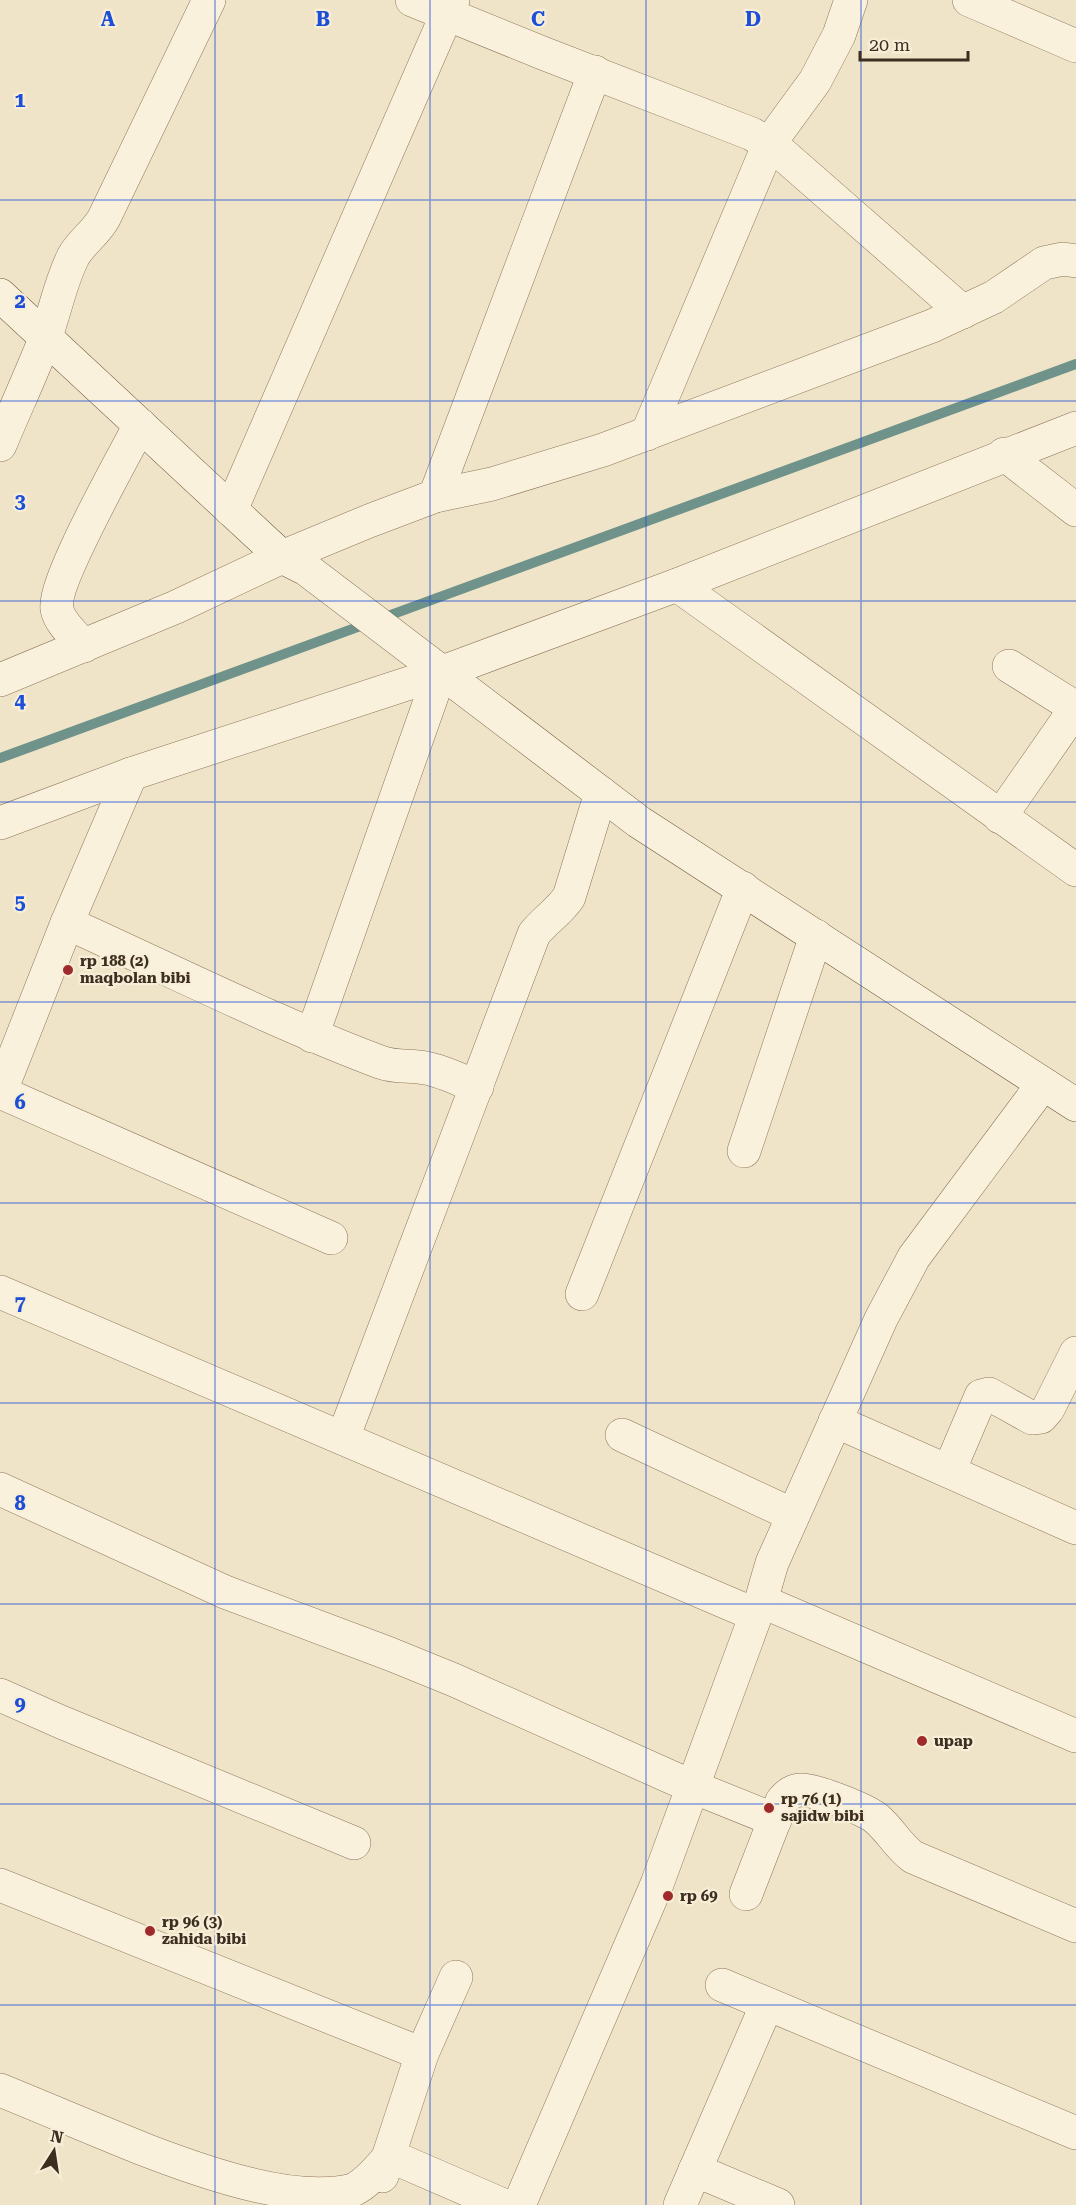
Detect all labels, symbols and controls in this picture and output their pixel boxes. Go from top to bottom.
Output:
text: A [101,7,116,31]
text: B [316,7,330,31]
text: C [531,7,545,31]
text: D [745,7,761,31]
scale bar [860,24,968,62]
text: 20 m [869,34,910,55]
text: 1 [14,88,26,112]
text: 2 [14,289,26,313]
text: 3 [14,489,26,513]
text: 4 [14,689,26,713]
text: 5 [14,890,26,914]
place label: rp 188 (2) maqbolan bibi [80,952,191,987]
marker: rp 188 (2) maqbolan bibi [61,963,75,977]
text: 6 [14,1090,26,1114]
text: 7 [14,1291,26,1315]
text: 8 [14,1491,26,1515]
text: 9 [14,1692,26,1716]
place label: upap [934,1732,973,1750]
marker: upap [915,1734,929,1748]
place label: rp 76 (1) sajidw bibi [781,1790,864,1825]
marker: rp 76 (1) sajidw bibi [762,1801,776,1815]
place label: rp 69 [680,1887,718,1905]
marker: rp 69 [661,1889,675,1903]
place label: rp 96 (3) zahida bibi [162,1913,246,1948]
marker: rp 96 (3) zahida bibi [143,1924,157,1938]
north arrow [24,2121,84,2181]
text: N [49,2126,65,2147]

